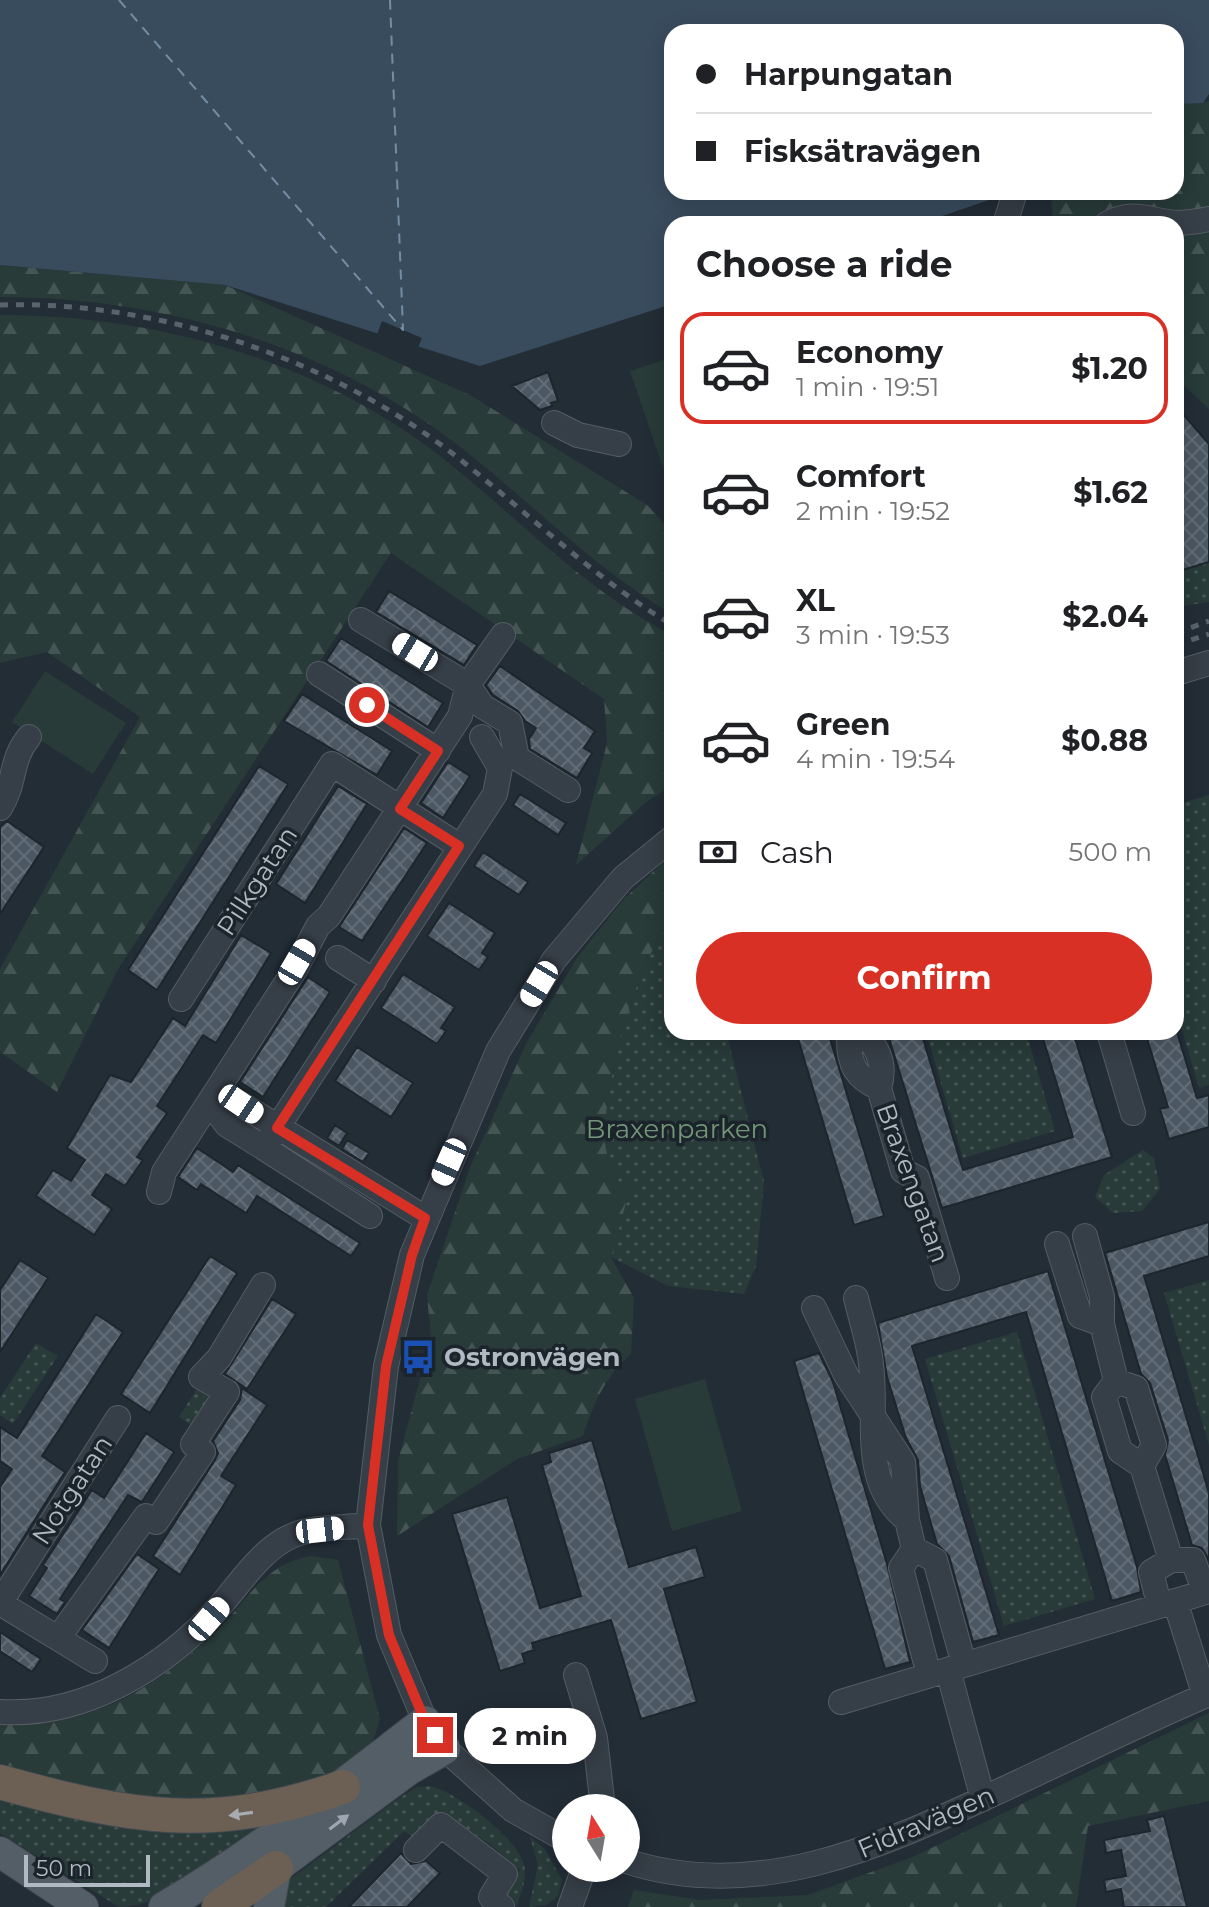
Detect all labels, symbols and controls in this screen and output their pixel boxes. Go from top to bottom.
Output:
text: Harpungatan [744,56,953,93]
text: Fisksätravägen [744,133,981,170]
text: Choose a ride [696,242,953,286]
icon: car [700,332,772,404]
text: Economy [796,334,943,371]
text: $1.20 [1071,350,1148,387]
text: 1 min · 19:51 [796,371,939,403]
icon: car [700,456,772,528]
text: Comfort [796,458,926,495]
text: $1.62 [1073,474,1148,511]
text: 2 min · 19:52 [796,495,950,527]
icon: car [700,580,772,652]
text: XL [796,582,835,619]
text: $2.04 [1062,598,1148,635]
text: 3 min · 19:53 [796,619,950,651]
car [388,629,442,675]
route start [349,687,385,723]
icon: car [700,704,772,776]
text: Green [796,706,890,743]
text: $0.88 [1061,722,1148,759]
text: 4 min · 19:54 [796,743,955,775]
street label: Pilkgatan [210,820,304,942]
icon: cash [696,830,740,874]
text: Cash [760,834,834,871]
text: 500 m [1068,836,1152,868]
button: Confirm [696,932,1152,1024]
car [275,935,319,989]
car [516,957,562,1011]
car [214,1081,268,1127]
street label: Braxengatan [869,1099,957,1267]
park label: Braxenparken [586,1113,768,1145]
car [428,1135,470,1189]
bus stop icon: Ostronvägen [399,1338,437,1376]
place label: Ostronvägen [444,1341,620,1373]
street label: Notgatan [25,1429,119,1551]
car [295,1516,345,1544]
car [184,1593,234,1645]
callout: 2 min [463,1707,595,1763]
route end [417,1717,453,1753]
text: 2 min [492,1720,568,1752]
street label: Fidravägen [853,1779,999,1865]
north arrow [552,1794,640,1882]
map controls [552,1794,640,1882]
one-way arrow [228,1808,253,1821]
one-way arrow [329,1814,349,1830]
scale bar [24,1851,150,1887]
text: 50 m [36,1855,92,1882]

